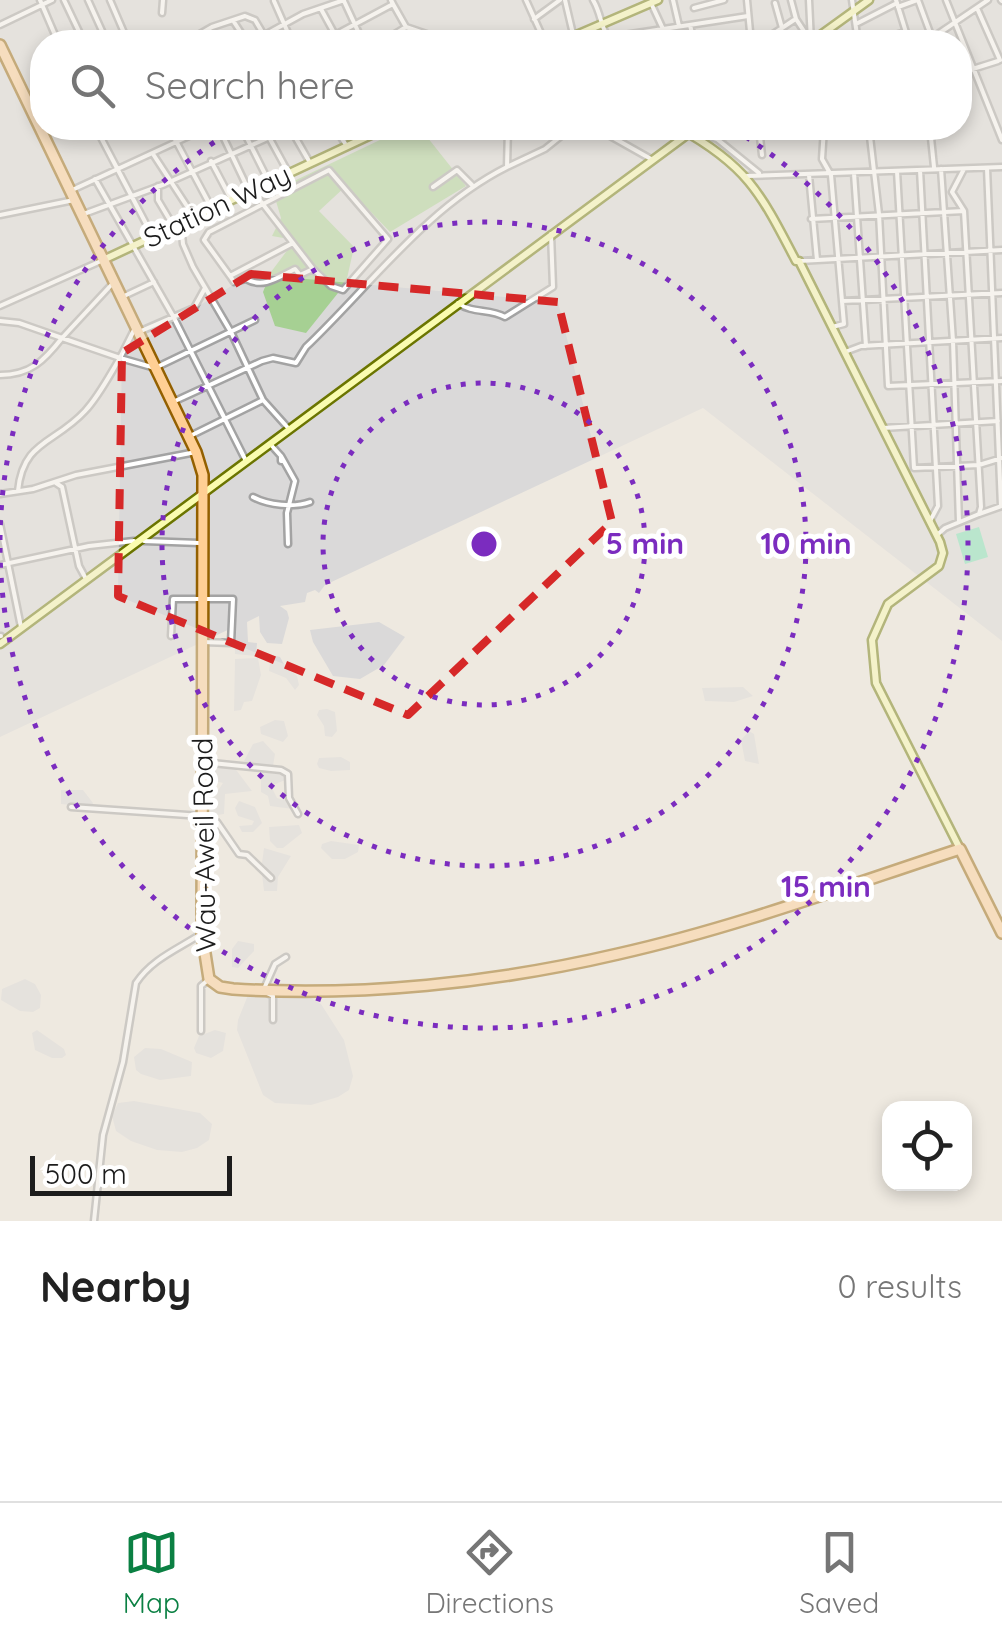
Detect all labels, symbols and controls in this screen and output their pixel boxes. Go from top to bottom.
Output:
search box [30,30,972,140]
icon: search [65,58,120,113]
text: Search here [145,61,355,109]
street label: Station Way [138,156,296,255]
text: 5 min [606,524,684,562]
text: 10 min [760,524,852,562]
centre of rings [466,526,502,562]
street label: Wau-Aweil Road [184,737,223,953]
text: 15 min [781,867,871,905]
map controls [882,1101,972,1191]
button: locate [882,1101,972,1191]
scale bar [30,1151,232,1196]
text: 500 m [45,1156,127,1191]
text: Nearby [40,1260,191,1313]
text: 0 results [838,1266,962,1306]
tab: Map [123,1525,180,1620]
tab: Directions [425,1525,554,1620]
tab: Saved [799,1525,879,1620]

